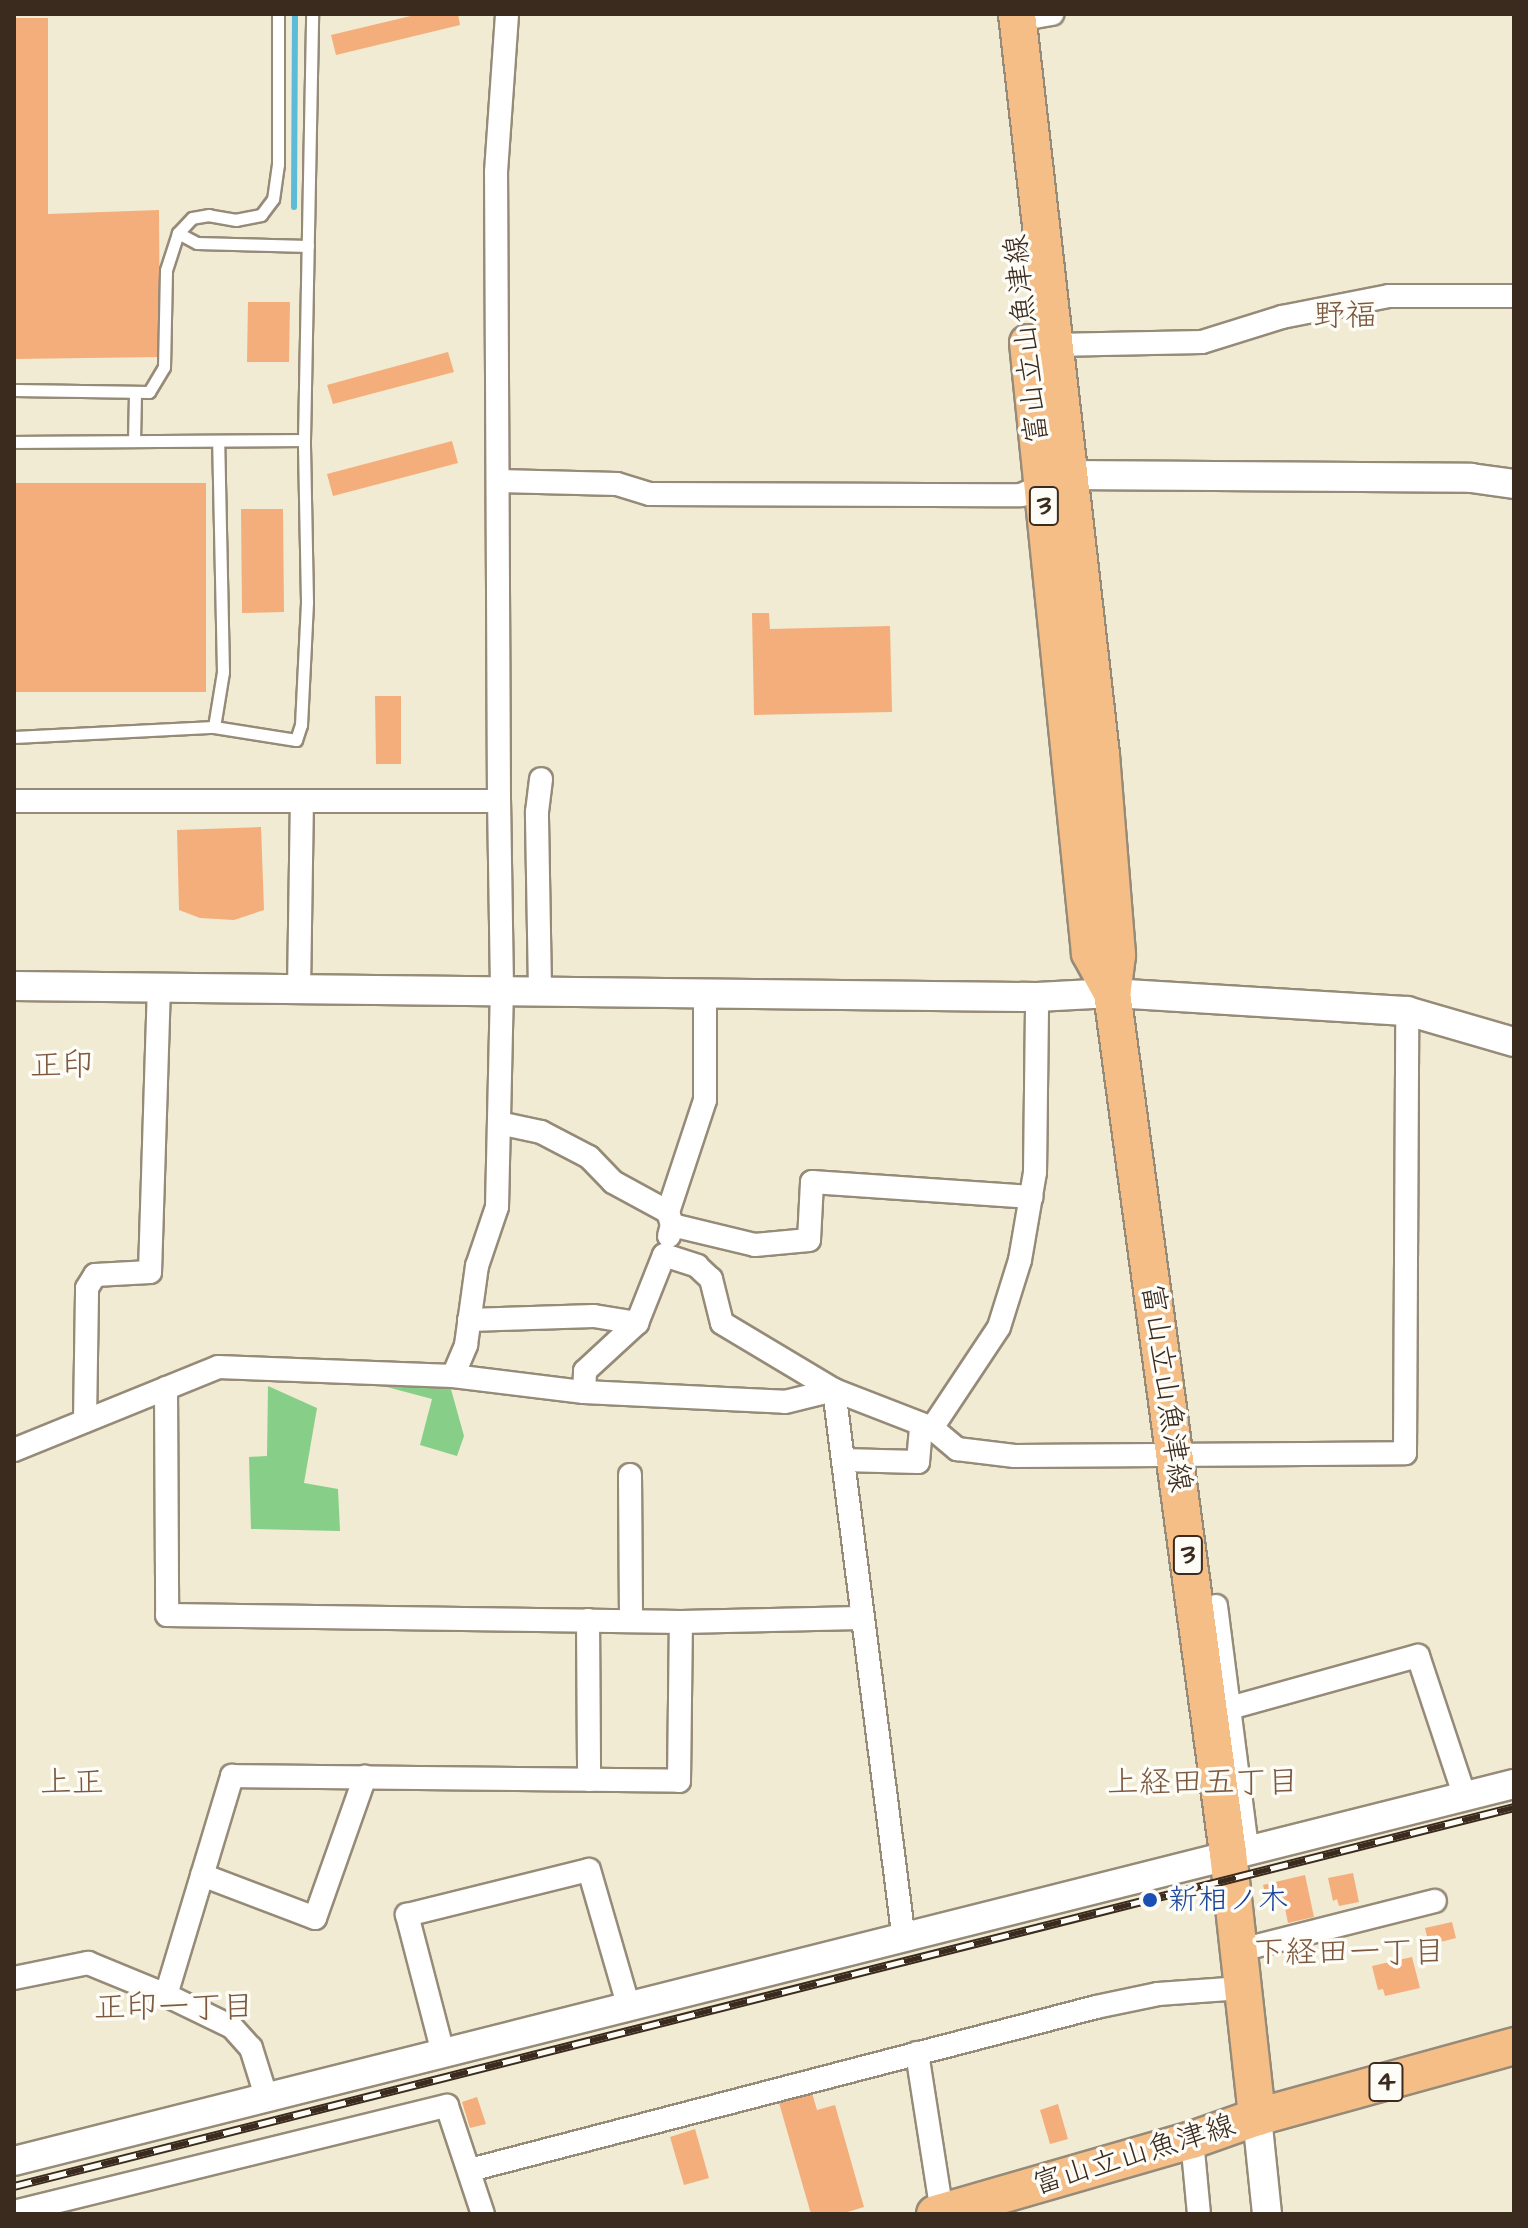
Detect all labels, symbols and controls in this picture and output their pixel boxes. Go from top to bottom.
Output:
street label: 富山立山魚津線 [998,233,1056,445]
district label: 野福 [1313,297,1377,335]
road number: 3 [1028,482,1060,530]
district label: 正印 [30,1047,94,1085]
street label: 富山立山魚津線 [1134,1282,1198,1494]
road number: 3 [1172,1531,1204,1579]
district label: 上正 [40,1764,104,1802]
district label: 上経田五丁目 [1107,1764,1299,1802]
place label: 新相ノ木 [1168,1882,1288,1918]
marker: 新相ノ木 [1139,1889,1161,1911]
district label: 下経田一丁目 [1253,1934,1445,1972]
district label: 正印一丁目 [94,1989,254,2027]
road number: 4 [1368,2058,1404,2106]
street label: 富山立山魚津線 [1028,2107,1240,2203]

